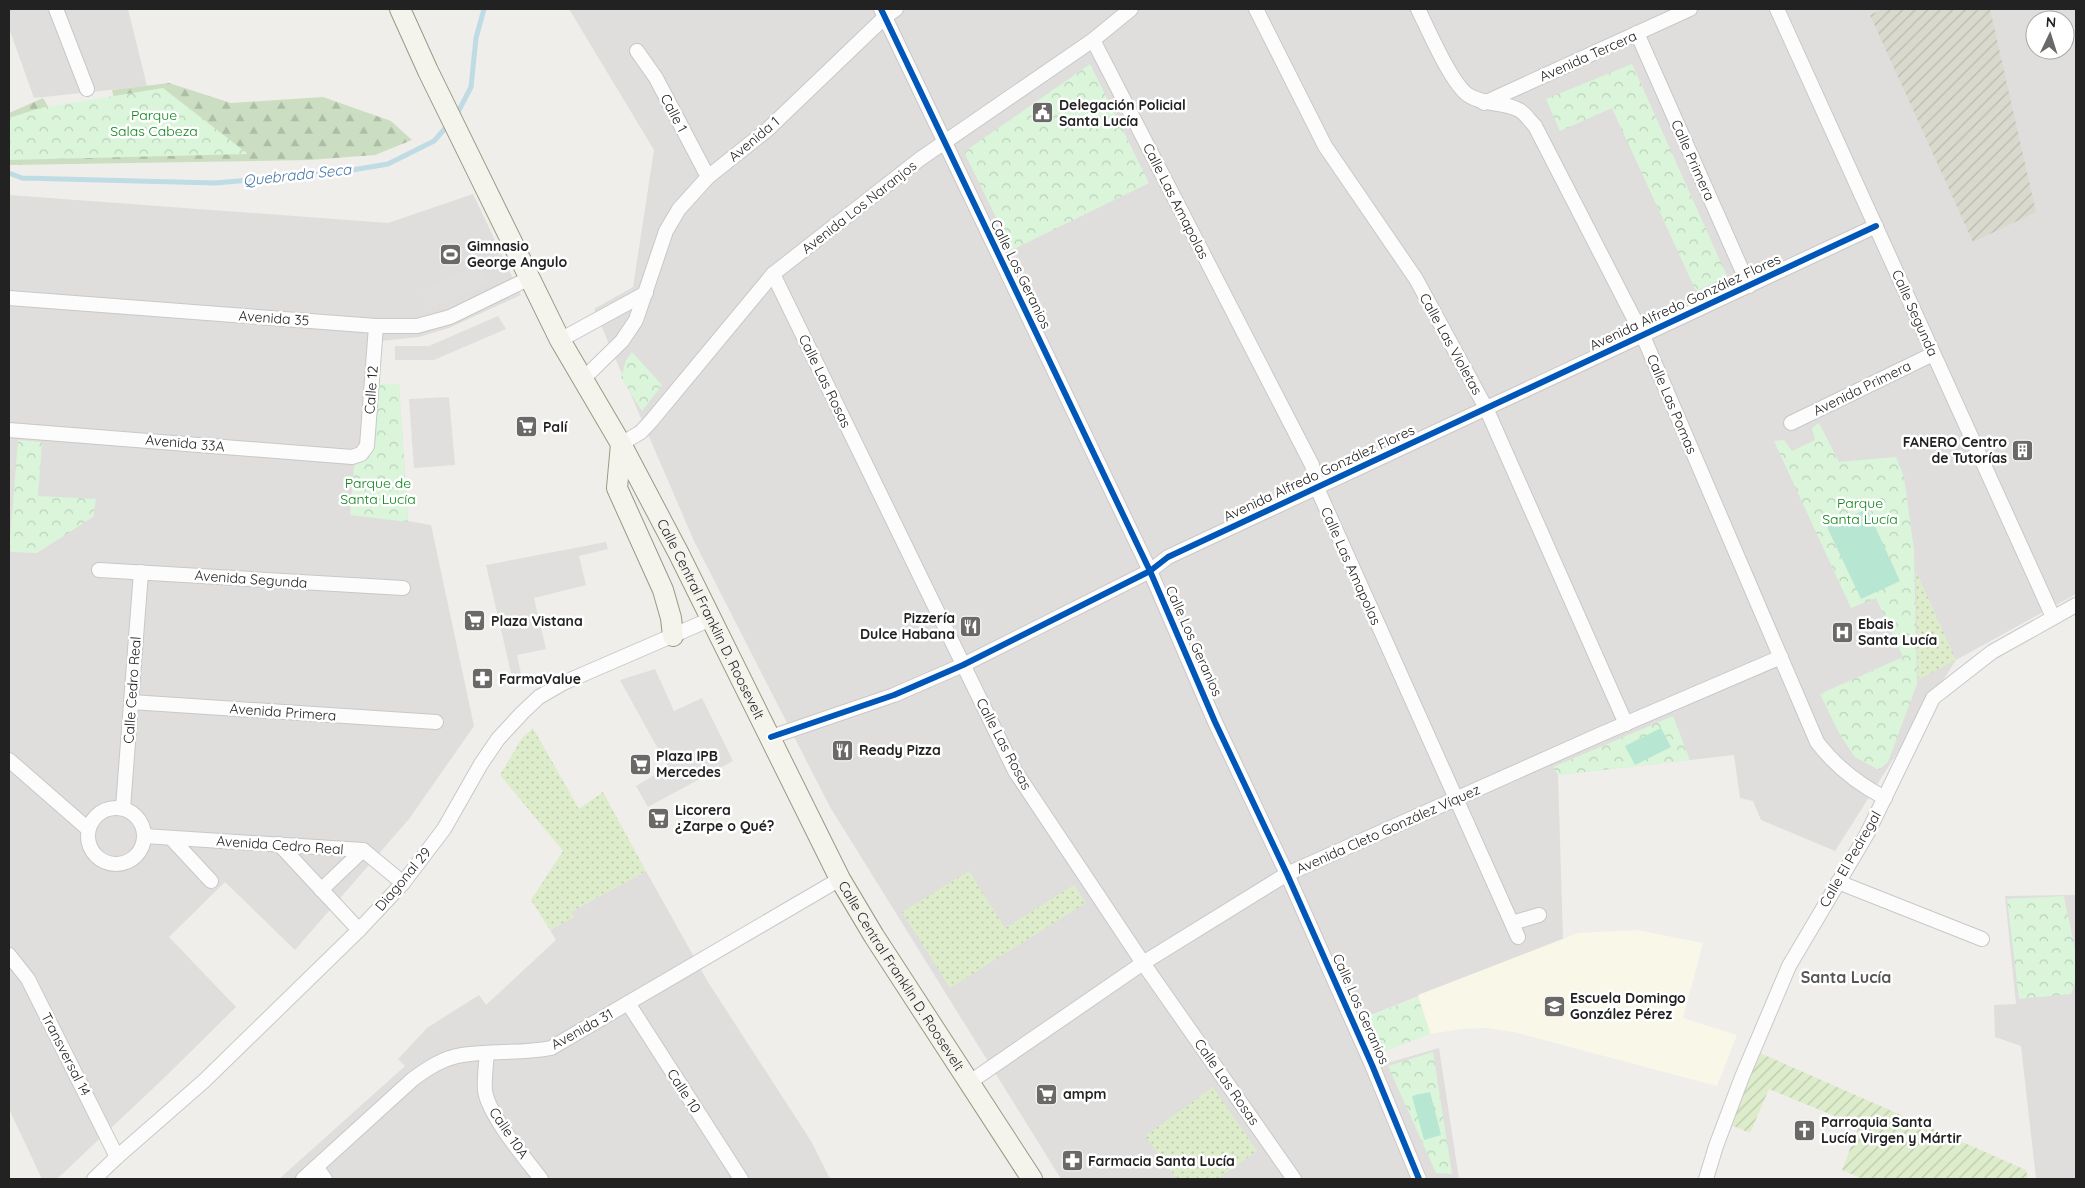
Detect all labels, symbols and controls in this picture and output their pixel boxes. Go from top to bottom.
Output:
north arrow [2025,10,2075,60]
text: N [2045,13,2057,31]
street label: Avenida Tercera [1537,27,1639,85]
street label: Calle 1 [656,91,692,135]
place label: Delegación Policial Santa Lucía [1059,96,1186,130]
public building icon: Delegación Policial Santa Lucía [1031,101,1055,125]
park label: Parque Salas Cabeza [110,106,198,140]
street label: Avenida 1 [725,113,783,165]
street label: Calle Primera [1667,117,1719,203]
street label: Calle Las Amapolas [1139,140,1213,262]
street label: Avenida Los Naranjos [798,156,920,258]
water label: Quebrada Seca [242,159,353,190]
street label: Calle Los Geranios [987,216,1055,332]
place label: Gimnasio George Angulo [467,237,567,271]
sports icon: Gimnasio George Angulo [439,242,463,266]
street label: Avenida Alfredo González Flores [1587,250,1783,354]
street label: Calle Segunda [1888,267,1942,359]
street label: Calle Las Violetas [1416,290,1486,398]
street label: Avenida 35 [238,307,310,329]
street label: Calle Las Rosas [795,331,855,431]
street label: Calle Las Pomas [1643,351,1701,457]
street label: Avenida Primera [1810,356,1914,420]
street label: Calle 12 [360,365,382,415]
supermarket icon: Palí [515,415,539,439]
place label: Palí [543,418,568,436]
street label: Avenida Alfredo González Flores [1221,421,1417,525]
street label: Avenida 33A [145,431,225,455]
place label: FANERO Centro de Tutorías [1903,433,2007,467]
building icon: FANERO Centro de Tutorías [2011,438,2035,462]
park label: Parque de Santa Lucía [340,474,416,508]
park label: Parque Santa Lucía [1822,494,1898,528]
street label: Calle Las Amapolas [1317,504,1385,628]
street label: Calle Central Franklin D. Roosevelt [653,516,769,723]
street label: Avenida Segunda [194,566,308,592]
street label: Calle Los Geranios [1161,583,1227,699]
supermarket icon: Plaza Vistana [463,609,487,633]
place label: Pizzería Dulce Habana [860,609,955,643]
place label: Plaza Vistana [491,612,583,630]
restaurant icon: Pizzería Dulce Habana [959,614,983,638]
place label: Ebais Santa Lucía [1858,615,1937,649]
hospital icon: Ebais Santa Lucía [1830,620,1854,644]
street label: Calle Cedro Real [119,636,145,744]
pharmacy icon: FarmaValue [471,667,495,691]
place label: FarmaValue [499,670,581,688]
street label: Calle Las Rosas [972,695,1036,793]
street label: Avenida Primera [229,699,337,725]
restaurant icon: Ready Pizza [831,738,855,762]
place label: Ready Pizza [859,741,941,759]
place label: Plaza IPB Mercedes [656,747,721,781]
supermarket icon: Plaza IPB Mercedes [628,752,652,776]
street label: Avenida Cleto González Víquez [1293,780,1483,878]
place label: Licorera ¿Zarpe o Qué? [675,801,774,835]
supermarket icon: Licorera ¿Zarpe o Qué? [647,806,671,830]
street label: Calle El Pedregal [1815,807,1885,911]
street label: Avenida Cedro Real [216,832,344,858]
street label: Diagonal 29 [371,843,435,915]
street label: Calle Central Franklin D. Roosevelt [834,878,969,1075]
street label: Calle Los Geranios [1328,951,1394,1067]
district label: Santa Lucía [1801,967,1891,987]
place label: Escuela Domingo González Pérez [1570,989,1686,1023]
school or university icon: Escuela Domingo González Pérez [1542,994,1566,1018]
street label: Avenida 31 [548,1005,616,1053]
street label: Transversal 14 [37,1009,95,1099]
street label: Calle Las Rosas [1191,1035,1263,1129]
street label: Calle 10 [663,1065,705,1117]
supermarket icon: ampm [1035,1082,1059,1106]
place label: ampm [1063,1085,1106,1103]
street label: Calle 10A [485,1104,533,1162]
place label: Parroquia Santa Lucía Virgen y Mártir [1821,1113,1962,1147]
church icon: Parroquia Santa Lucía Virgen y Mártir [1793,1118,1817,1142]
pharmacy icon: Farmacia Santa Lucía [1060,1149,1084,1173]
place label: Farmacia Santa Lucía [1088,1152,1235,1170]

